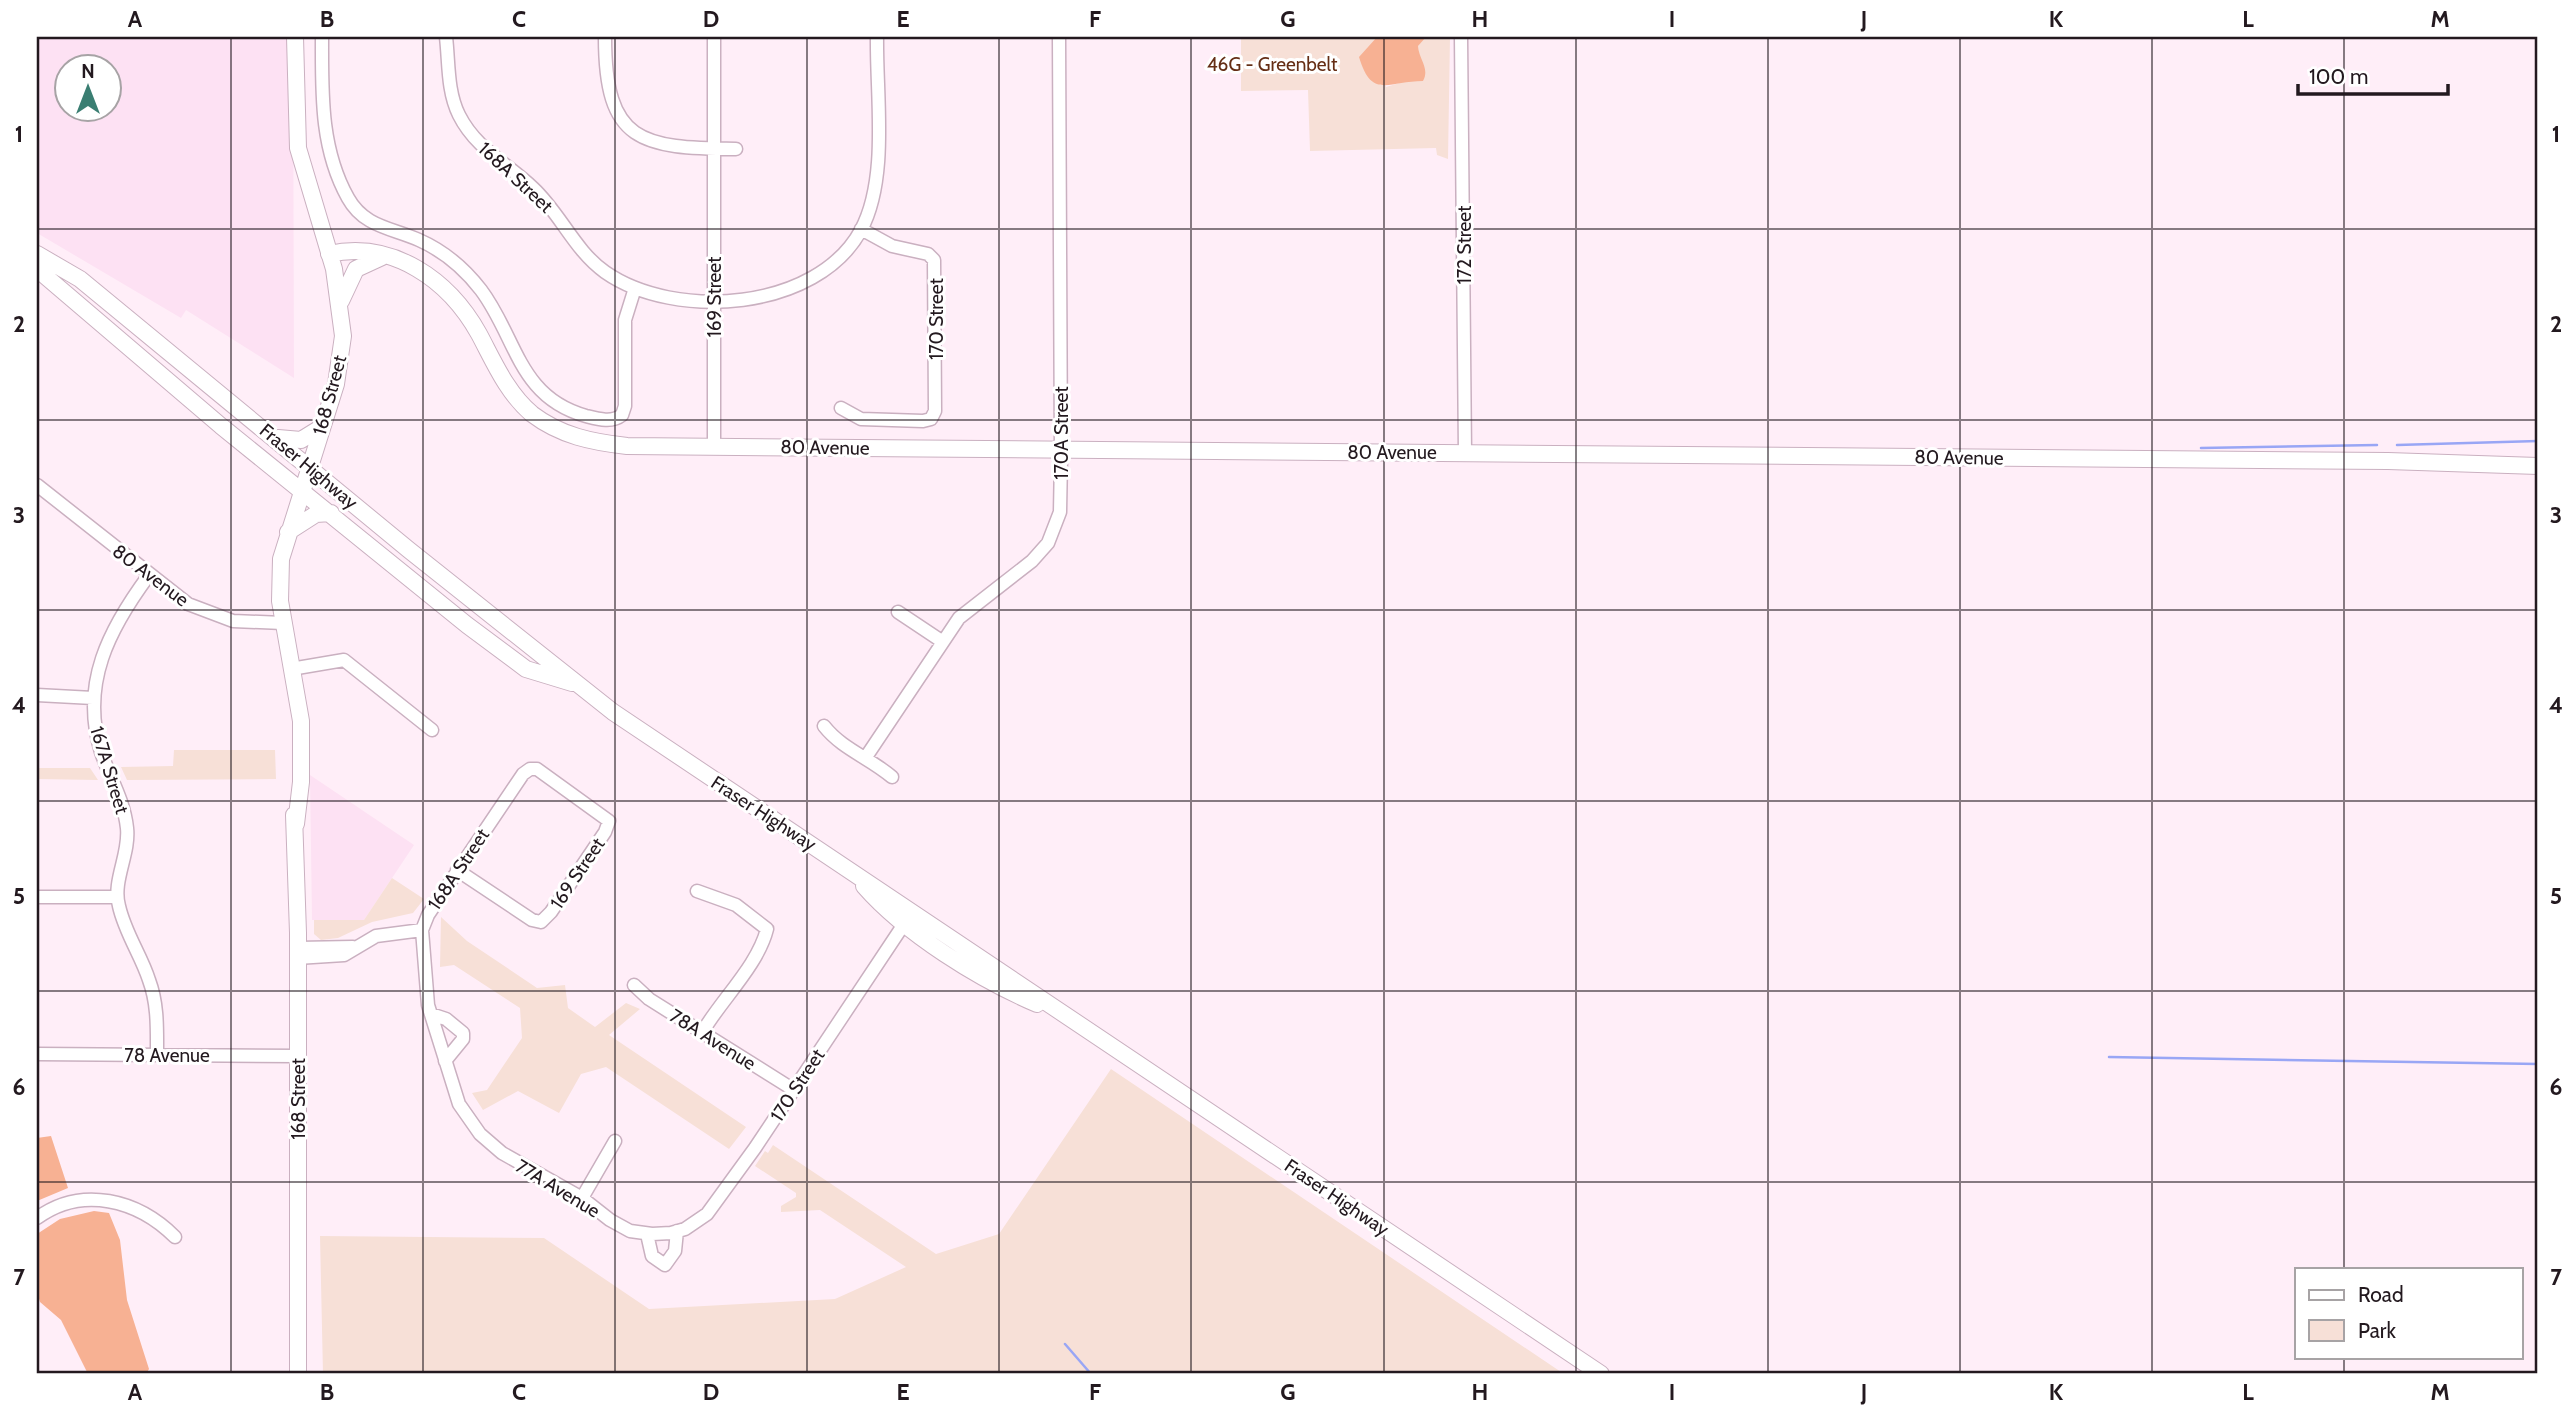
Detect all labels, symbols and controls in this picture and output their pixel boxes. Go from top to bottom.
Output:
text: A [128,5,143,33]
text: B [320,5,334,33]
text: C [512,5,526,33]
text: D [703,5,719,33]
text: E [896,5,910,33]
text: F [1089,5,1101,33]
text: G [1280,5,1296,33]
text: H [1472,5,1488,33]
text: I [1669,5,1675,33]
text: J [1860,5,1867,33]
text: K [2049,5,2064,33]
text: L [2242,5,2254,33]
text: M [2430,5,2450,33]
north arrow [52,52,122,122]
scale bar [2298,52,2449,96]
park label: 46G - Greenbelt [1207,53,1338,76]
text: N [81,60,95,83]
text: 100 m [2309,64,2368,89]
text: 1 [15,120,23,148]
text: 1 [2552,120,2560,148]
street label: 168A Street [474,137,558,218]
street label: 172 Street [1453,205,1476,284]
street label: 169 Street [703,256,726,337]
street label: 170 Street [925,277,948,360]
text: 2 [13,310,25,338]
text: 2 [2550,310,2562,338]
street label: 168 Street [308,352,351,438]
street label: 170A Street [1050,386,1073,480]
street label: Fraser Highway [255,419,363,514]
street label: 80 Avenue [780,435,870,460]
street label: 80 Avenue [1347,441,1437,464]
street label: 80 Avenue [1914,445,2004,470]
text: 3 [13,501,25,529]
text: 3 [2550,501,2562,529]
street label: 80 Avenue [108,539,193,612]
text: 4 [12,691,26,719]
text: 4 [2549,691,2563,719]
street label: 167A Street [85,724,134,817]
street label: Fraser Highway [707,771,821,856]
street label: 168A Street [423,824,494,914]
street label: 169 Street [545,833,610,913]
text: 5 [13,882,25,910]
text: 5 [2550,882,2562,910]
street label: 78A Avenue [665,1004,760,1075]
street label: 78 Avenue [124,1044,210,1067]
street label: 170 Street [765,1044,830,1126]
street label: 168 Street [287,1058,310,1140]
text: 6 [13,1073,25,1101]
text: 6 [2550,1073,2562,1101]
street label: 77A Avenue [511,1154,604,1223]
street label: Fraser Highway [1280,1154,1394,1241]
text: 7 [13,1263,25,1291]
text: 7 [2550,1263,2562,1291]
legend [2295,1268,2522,1358]
text: Road [2358,1282,2404,1307]
text: Park [2358,1318,2396,1343]
text: A [128,1378,143,1406]
text: B [320,1378,334,1406]
text: C [512,1378,526,1406]
text: D [703,1378,719,1406]
text: E [896,1378,910,1406]
text: F [1089,1378,1101,1406]
text: G [1280,1378,1296,1406]
text: H [1472,1378,1488,1406]
text: I [1669,1378,1675,1406]
text: J [1860,1378,1867,1406]
text: K [2049,1378,2064,1406]
text: L [2242,1378,2254,1406]
text: M [2430,1378,2450,1406]

